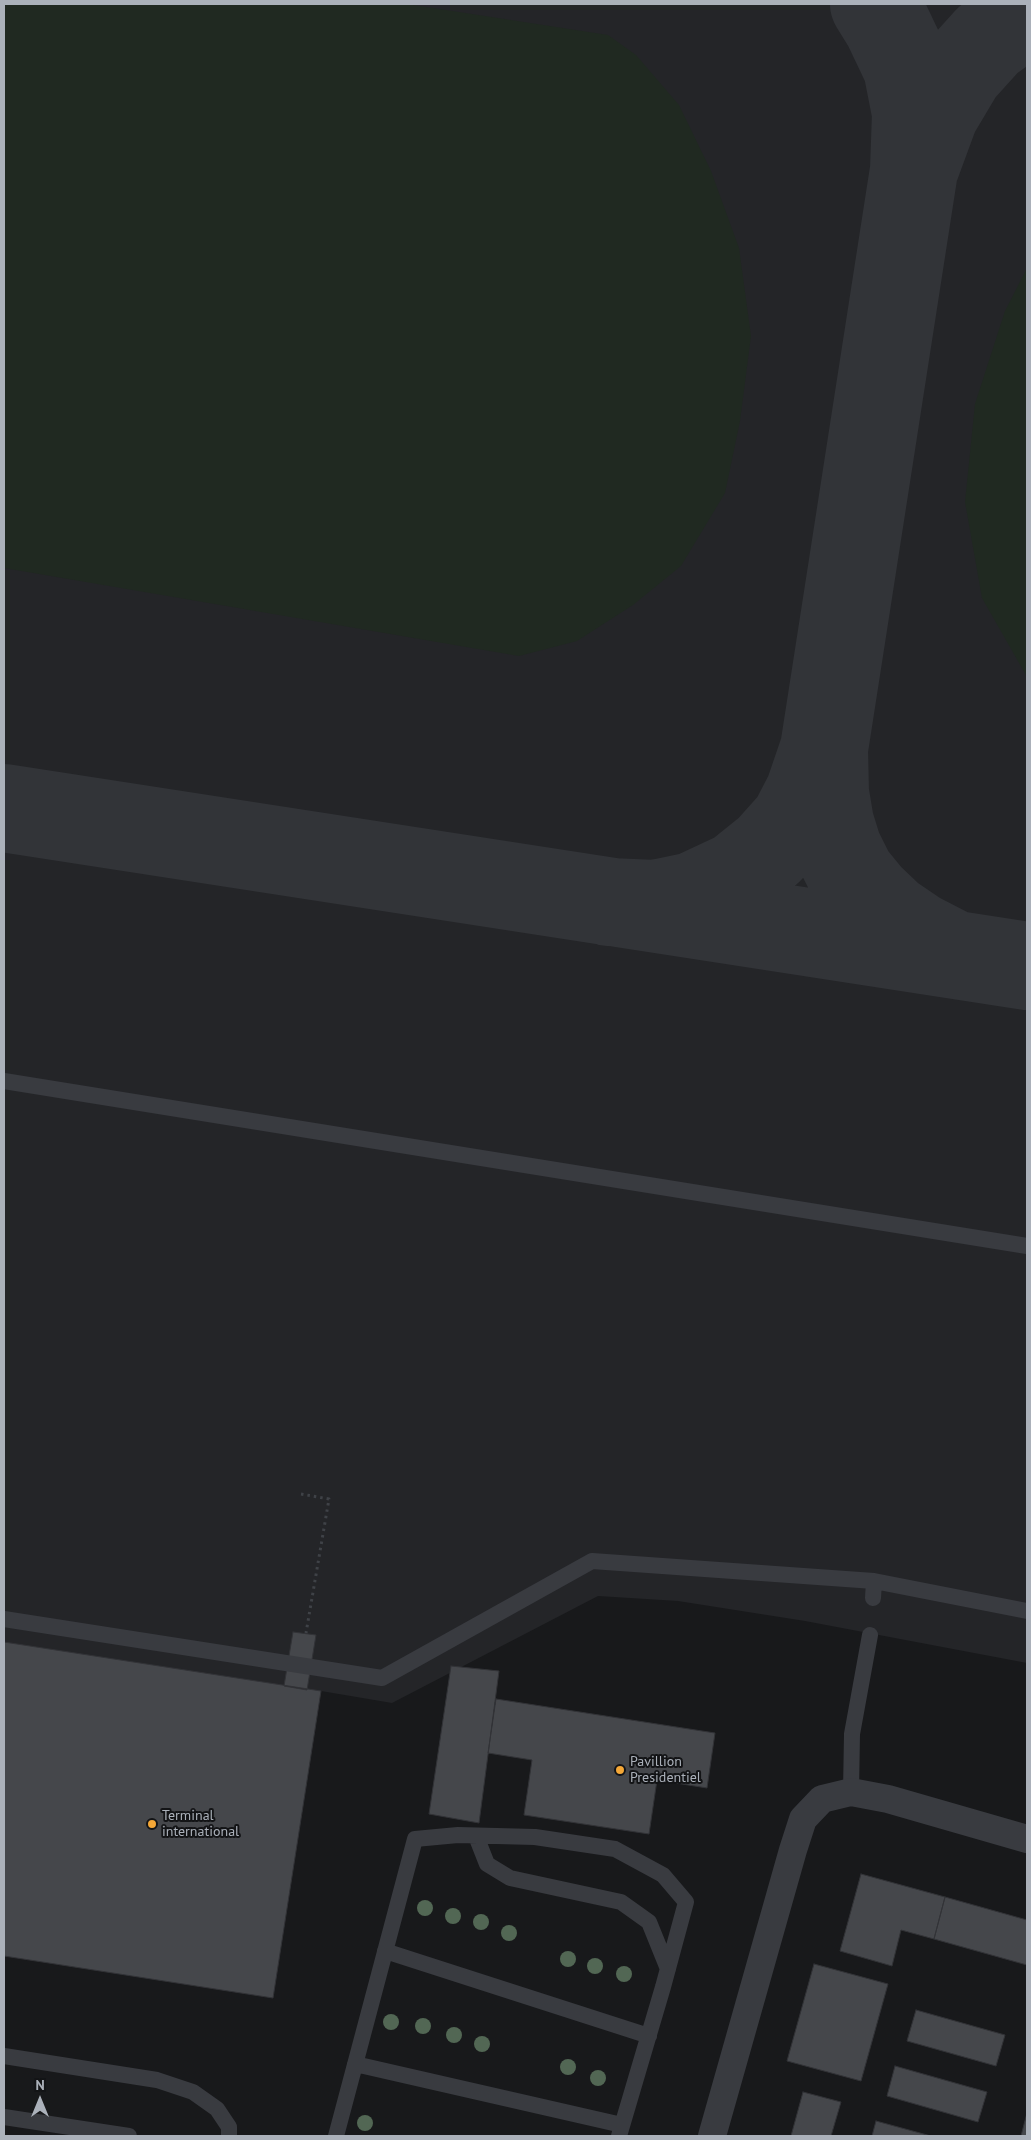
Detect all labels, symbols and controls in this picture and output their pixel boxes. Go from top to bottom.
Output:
place label: Pavillion Presidentiel [630,1754,701,1786]
marker: Pavillion Presidentiel [614,1764,626,1776]
place label: Terminal international [162,1808,239,1840]
marker: Terminal international [146,1818,158,1830]
north arrow [15,2075,65,2125]
text: N [35,2076,45,2094]

